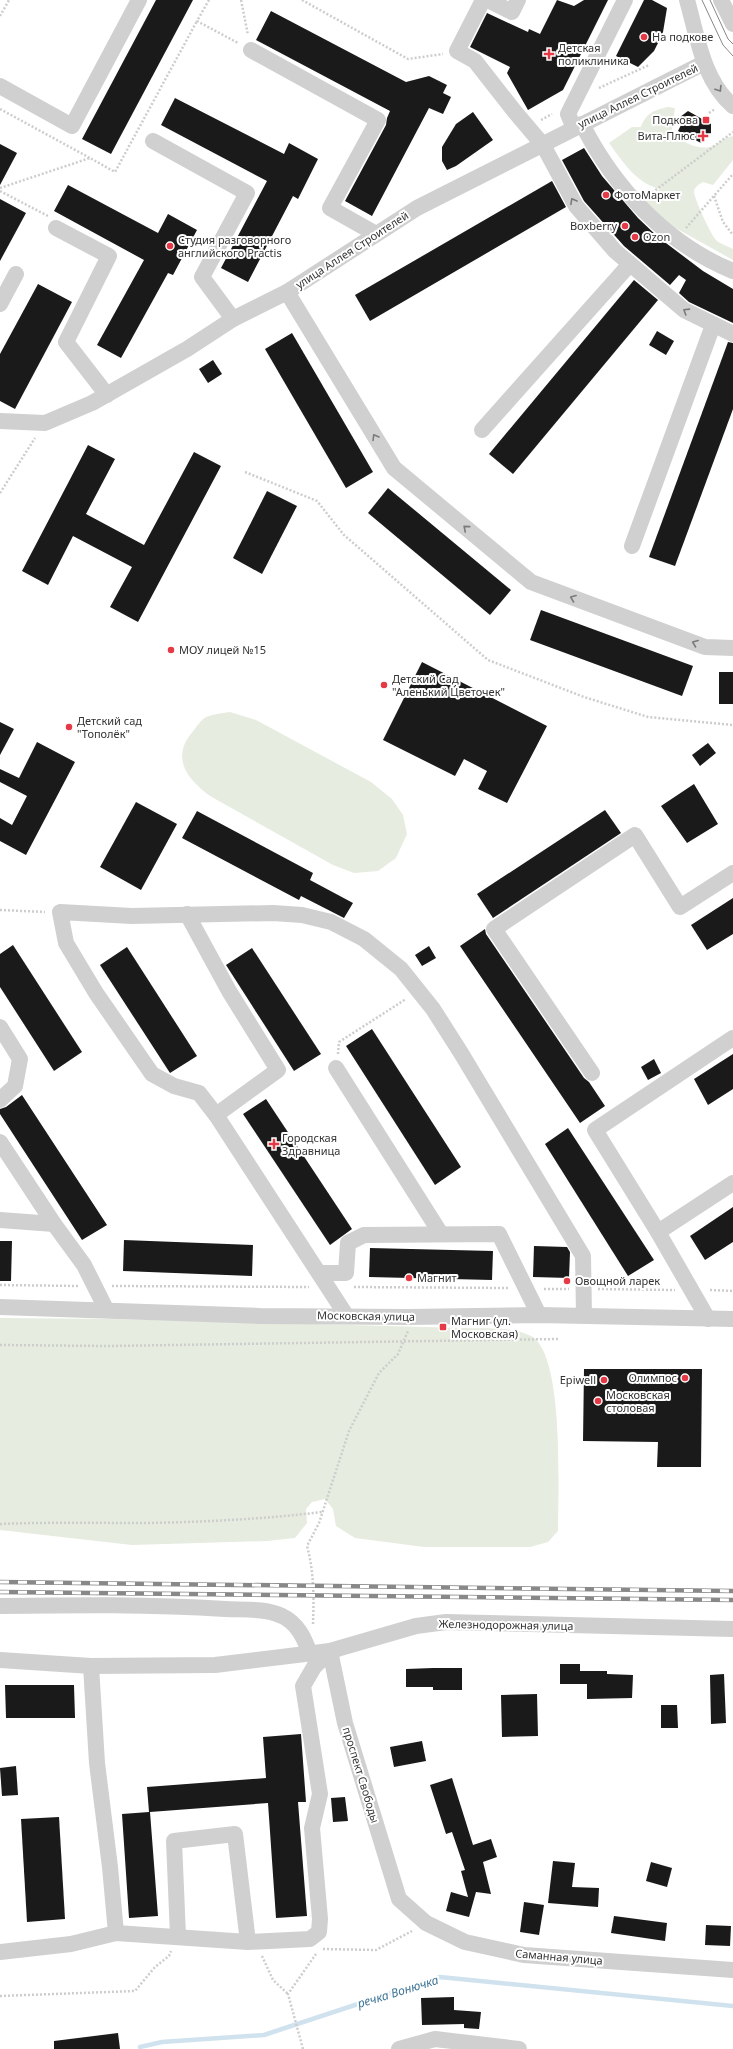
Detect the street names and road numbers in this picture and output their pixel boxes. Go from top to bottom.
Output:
street label: улица Аллея Строителей [575,60,700,131]
street label: улица Аллея Строителей [292,207,411,292]
street label: Московская улица [317,1307,415,1324]
street label: Железнодорожная улица [439,1616,573,1633]
street label: проспект Свободы [340,1725,383,1825]
street label: Саманная улица [515,1945,603,1968]

